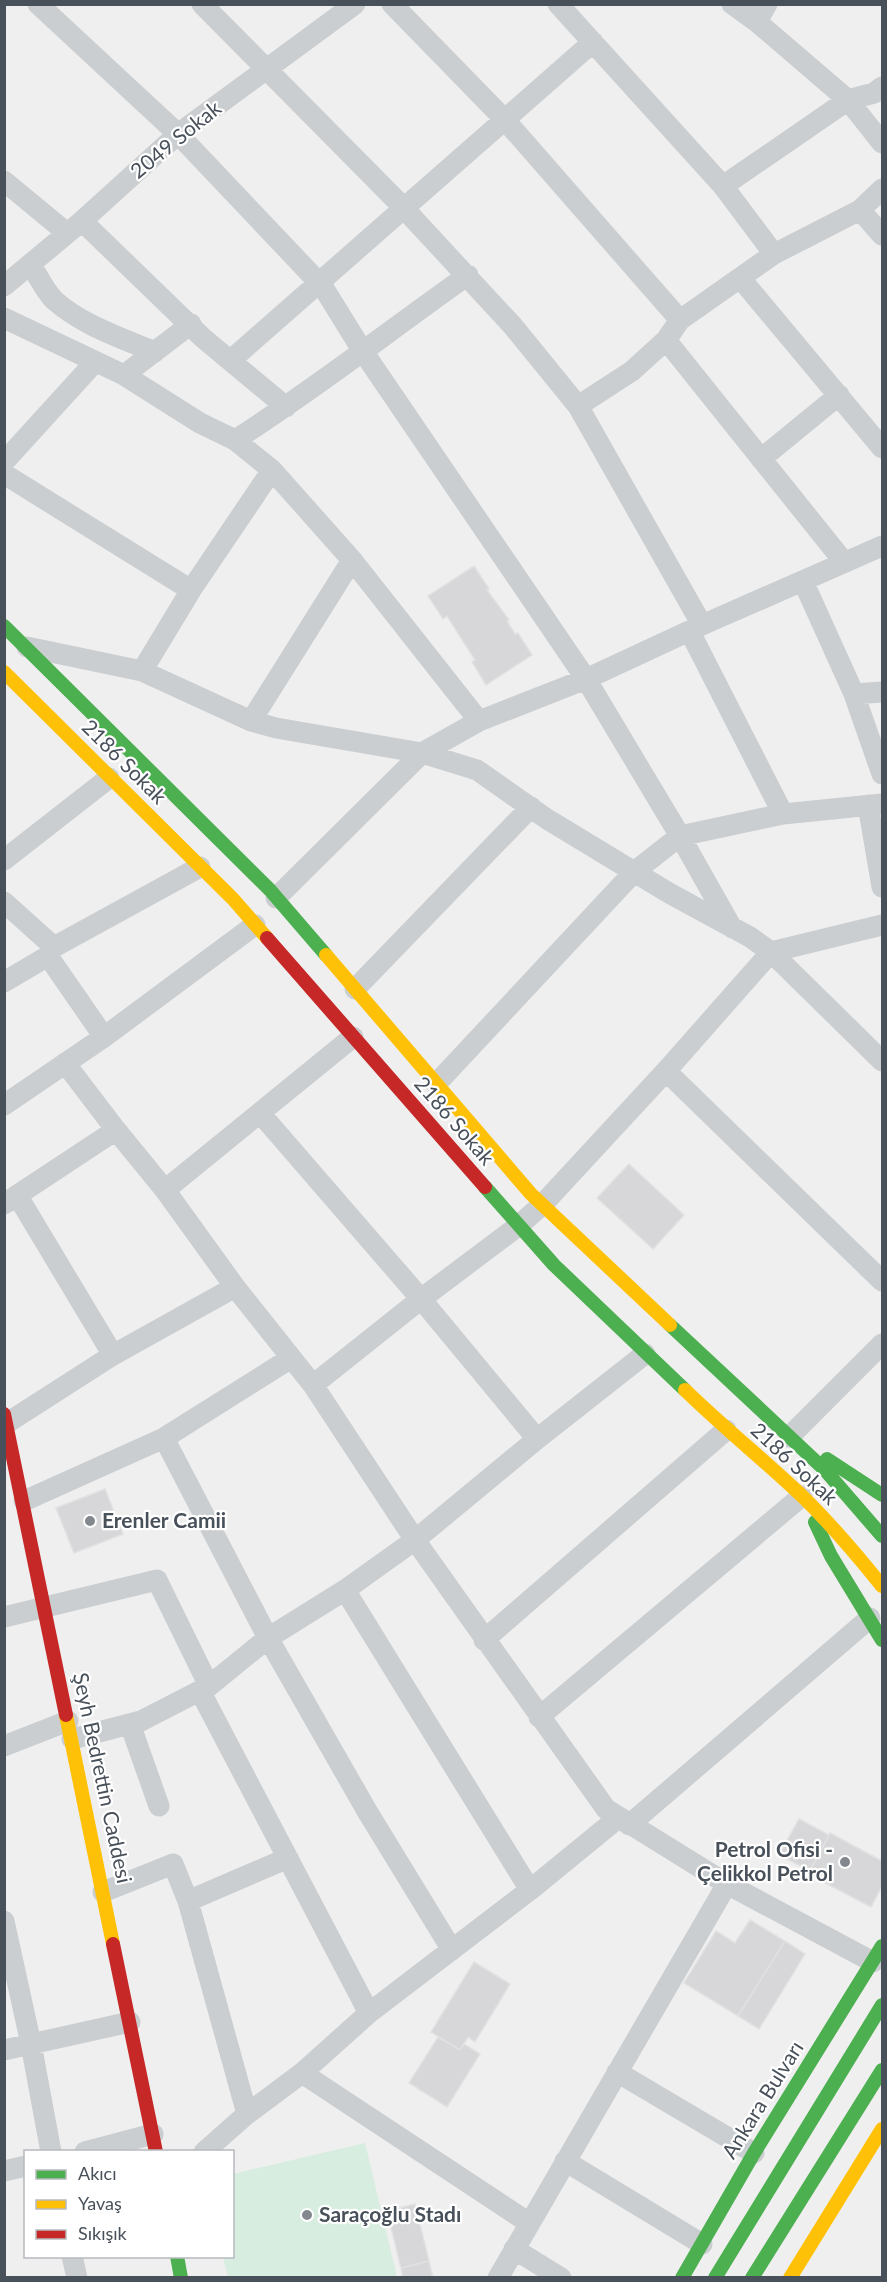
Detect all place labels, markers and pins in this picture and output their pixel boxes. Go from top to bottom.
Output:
place label: Erenler Camii [102,1507,226,1532]
marker: Erenler Camii [83,1514,97,1528]
place label: Petrol Ofisi - Çelikkol Petrol [697,1836,833,1885]
marker: Petrol Ofisi - Çelikkol Petrol [838,1855,852,1869]
place label: Saraçoğlu Stadı [319,2201,461,2226]
marker: Saraçoğlu Stadı [300,2208,314,2222]

